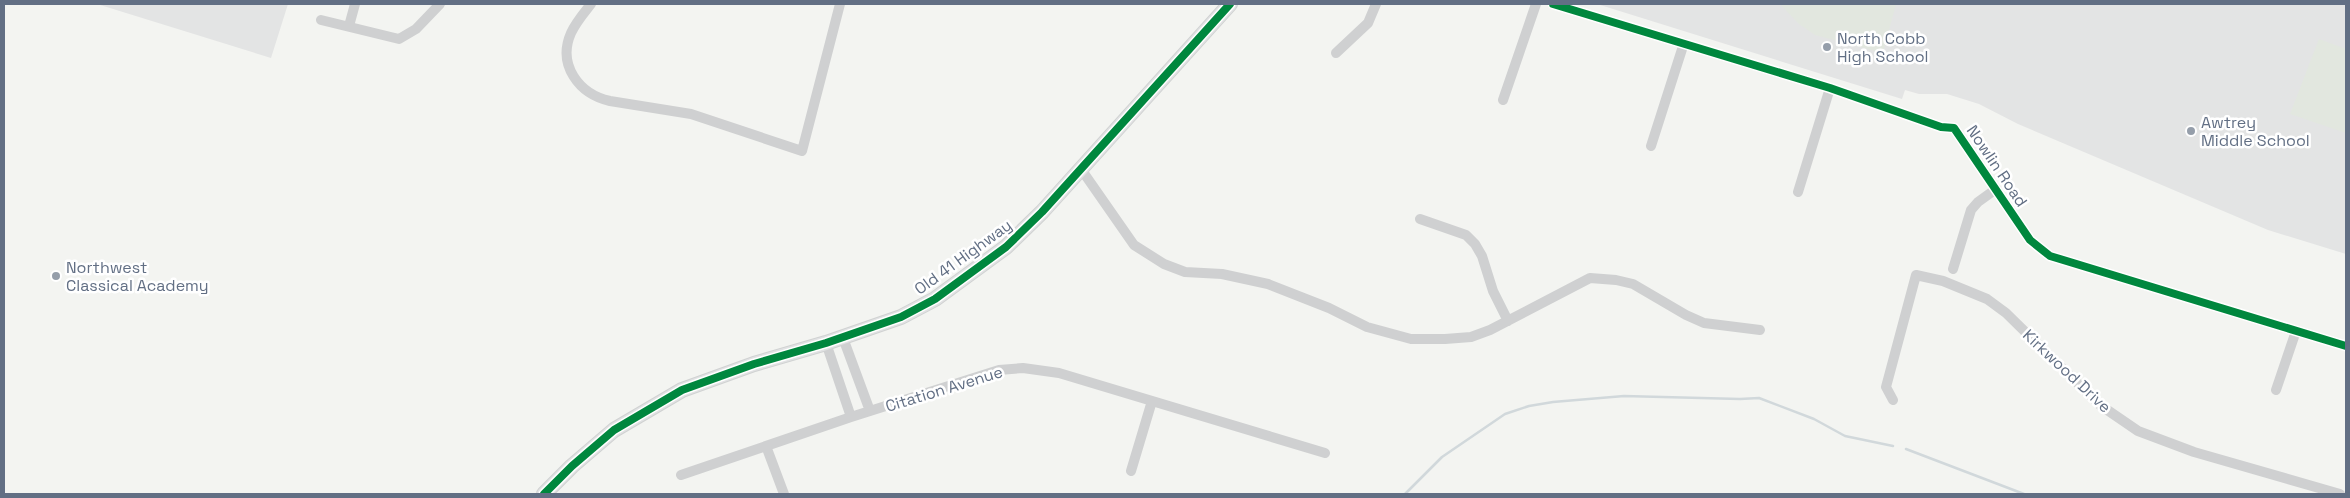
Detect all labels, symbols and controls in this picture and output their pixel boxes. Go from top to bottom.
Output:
place label: North Cobb High School [1837,28,1928,67]
marker: North Cobb High School [1821,41,1833,53]
place label: Awtrey Middle School [2201,112,2310,151]
street label: Nowlin Road [1962,121,2032,211]
marker: Awtrey Middle School [2185,125,2197,137]
street label: Old 41 Highway [910,215,1016,299]
place label: Northwest Classical Academy [66,257,209,296]
marker: Northwest Classical Academy [50,270,62,282]
street label: Kirkwood Drive [2018,325,2116,417]
street label: Citation Avenue [883,361,1005,417]

